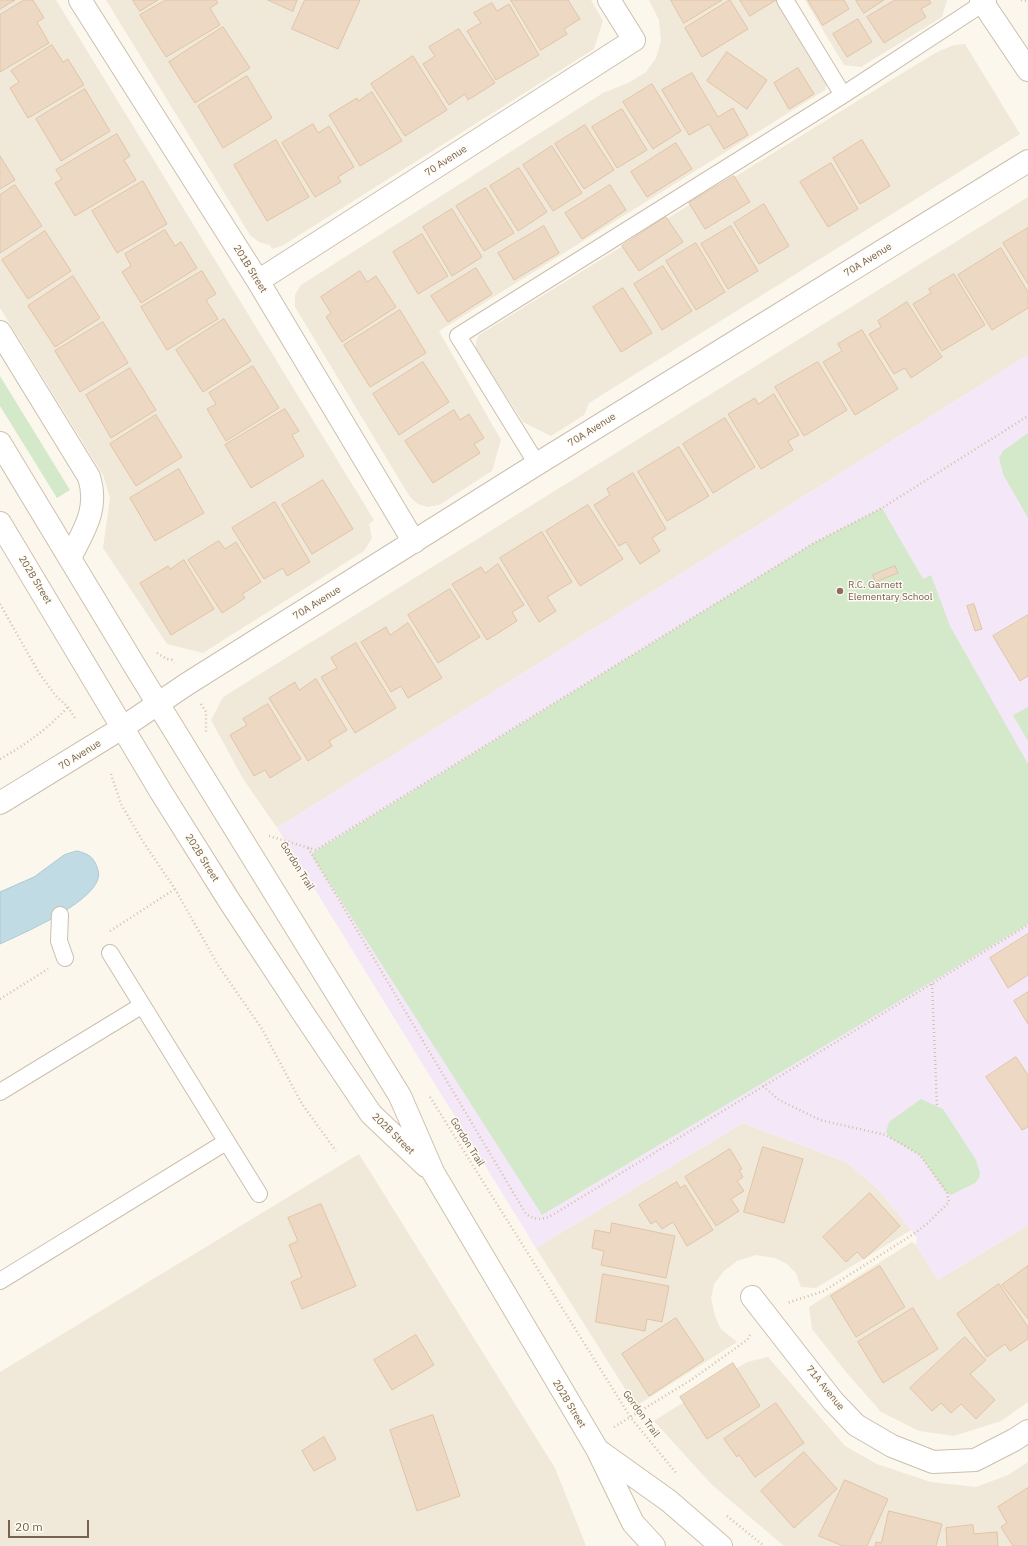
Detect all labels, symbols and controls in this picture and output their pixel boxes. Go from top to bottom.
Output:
street label: 70 Avenue [423,143,469,179]
street label: 70A Avenue [842,241,894,279]
street label: 201B Street [231,243,269,295]
street label: 70A Avenue [566,411,618,449]
street label: 202B Street [16,554,54,606]
place label: R.C. Garnett Elementary School [848,579,932,602]
street label: 70A Avenue [291,584,343,622]
marker: R.C. Garnett Elementary School [835,586,845,596]
street label: 70 Avenue [57,737,103,773]
street label: 202B Street [183,832,221,884]
street label: Gordon Trail [277,839,317,893]
street label: 202B Street [369,1111,417,1157]
street label: Gordon Trail [447,1115,487,1169]
street label: 71A Avenue [803,1363,847,1413]
street label: 202B Street [550,1378,588,1430]
street label: Gordon Trail [620,1388,662,1440]
scale bar [10,1512,91,1538]
text: 20 m [15,1519,43,1534]

